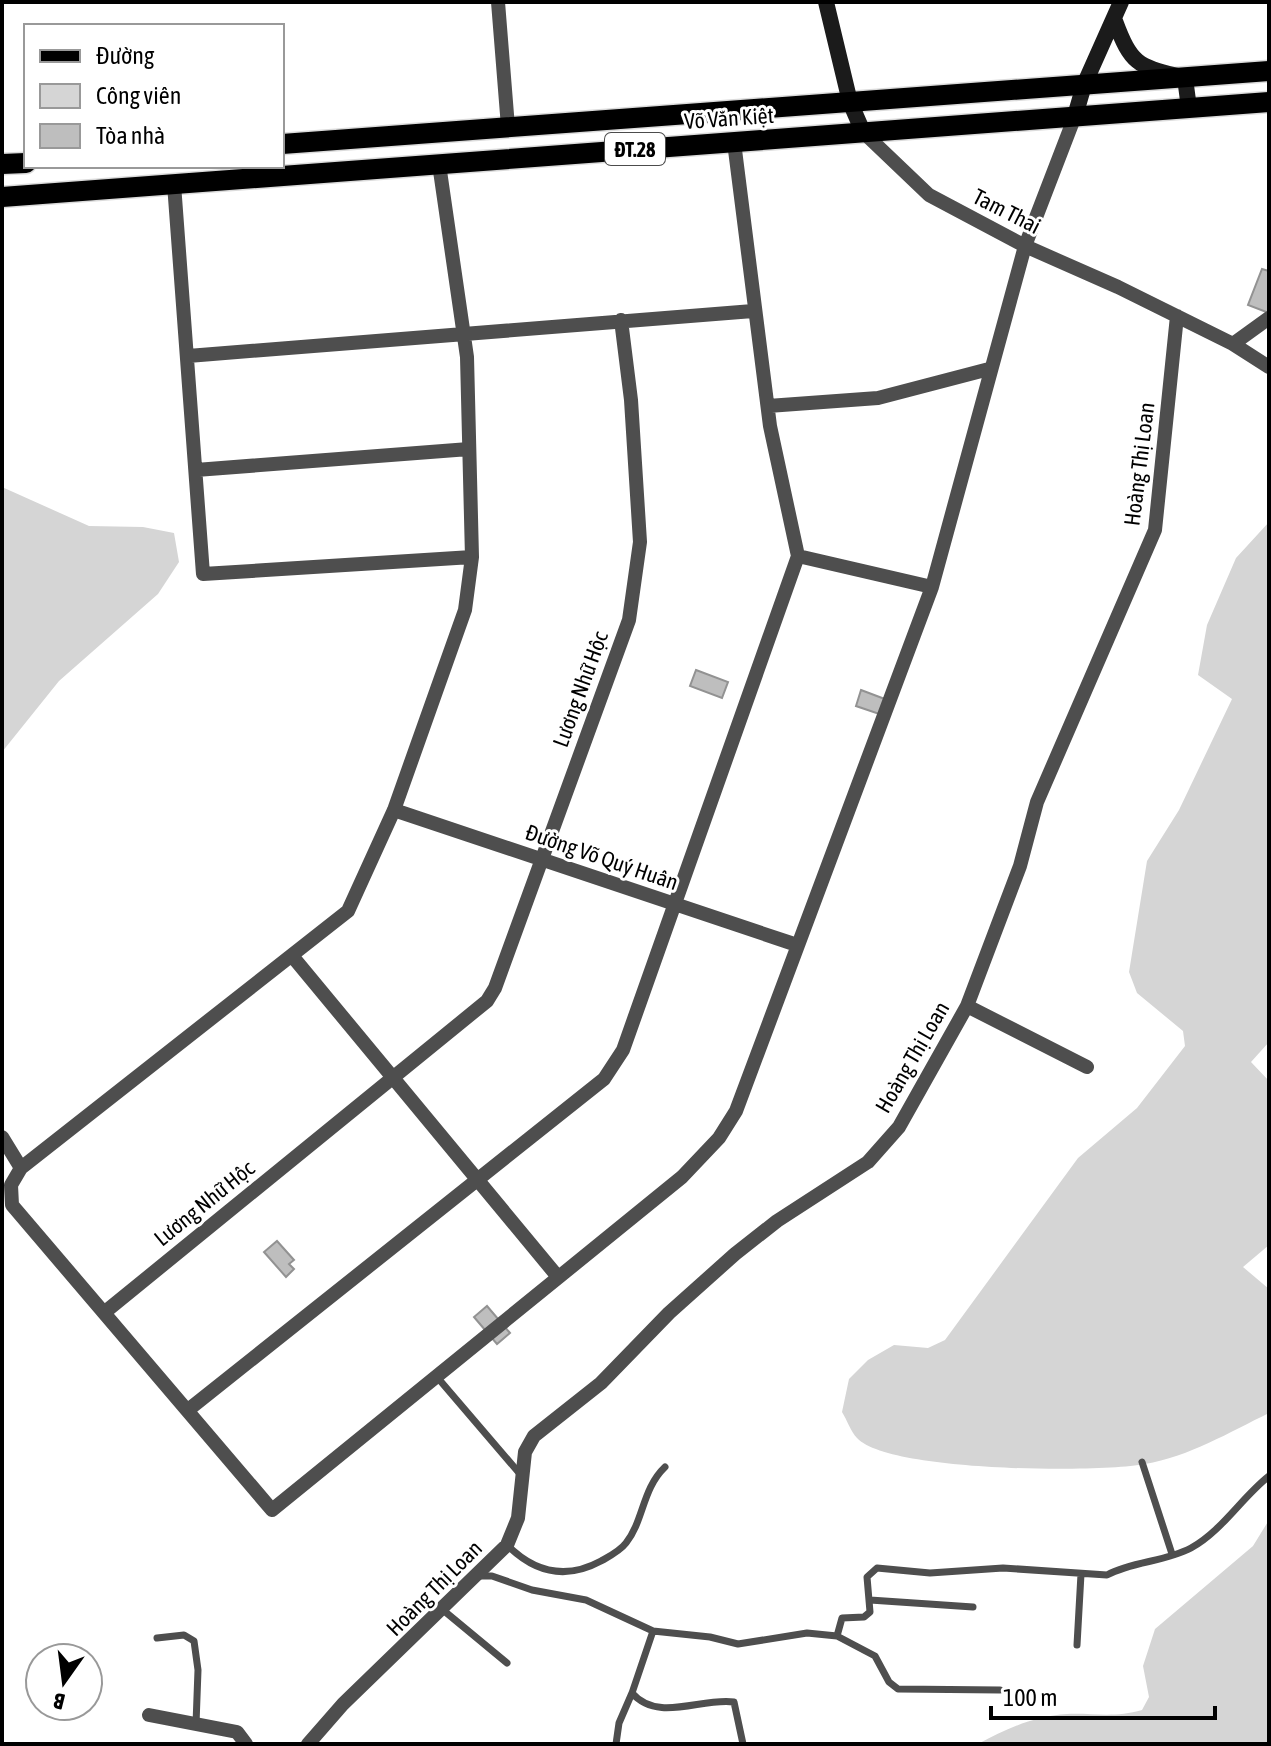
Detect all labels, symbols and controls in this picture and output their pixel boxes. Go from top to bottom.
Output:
legend [24,24,284,168]
text: Đường [96,42,155,69]
text: Công viên [96,82,181,109]
street label: Võ Văn Kiệt [683,102,775,134]
text: Tòa nhà [96,122,165,149]
road number: ĐT.28 [605,133,665,165]
street label: Tam Thai [969,183,1045,239]
street label: Hoàng Thị Loan [1119,401,1159,527]
street label: Lương Nhữ Hộc [547,627,613,750]
street label: Đường Võ Quý Huân [522,819,682,895]
street label: Hoàng Thị Loan [870,997,954,1117]
street label: Lương Nhữ Hộc [149,1154,260,1251]
street label: Hoàng Thị Loan [381,1535,487,1641]
north arrow [24,1642,104,1722]
scale bar [991,1670,1215,1720]
text: 100 m [1003,1684,1057,1711]
text: B [50,1687,67,1715]

